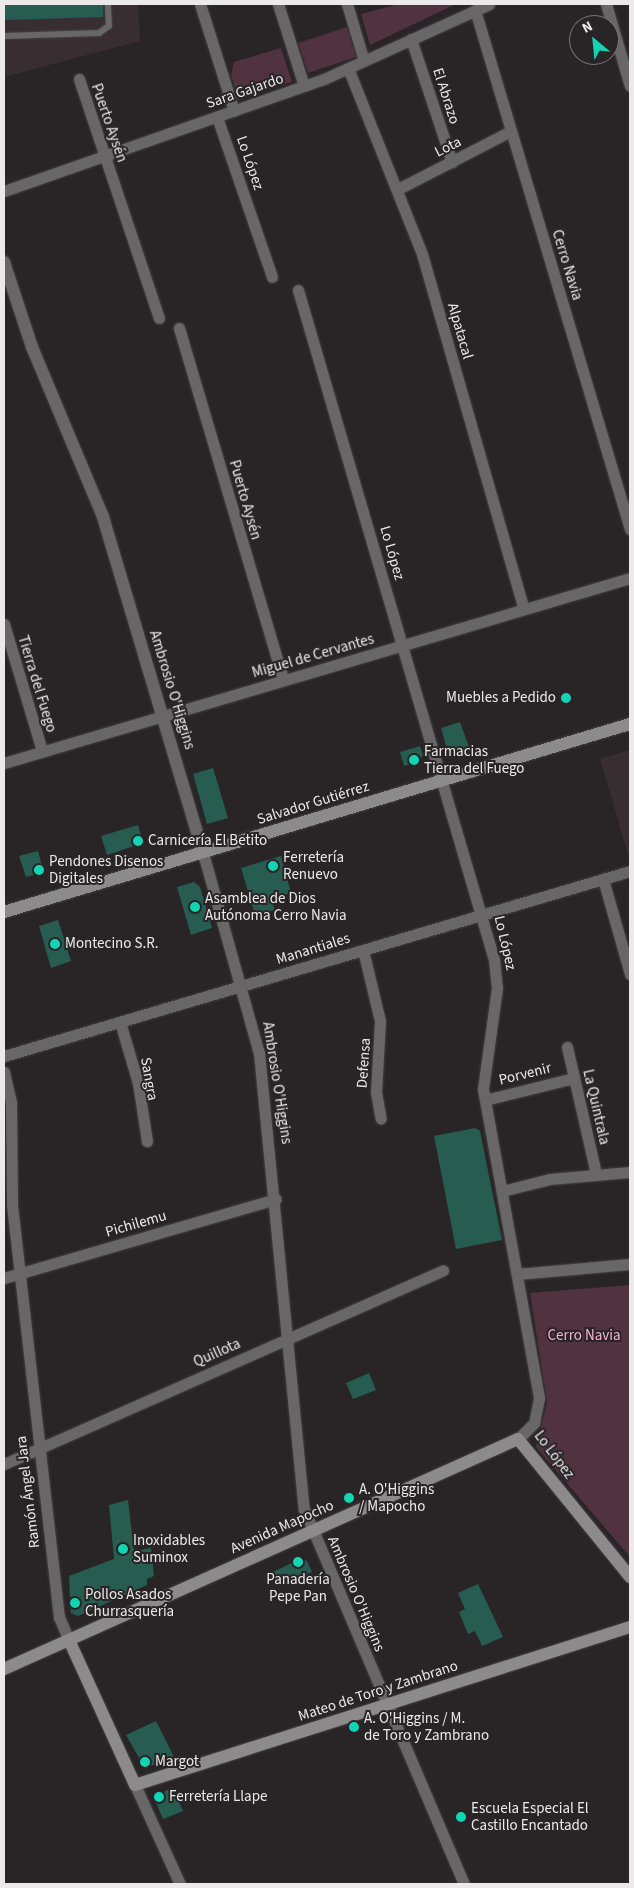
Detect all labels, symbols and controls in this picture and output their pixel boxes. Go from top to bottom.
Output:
north arrow [569,15,619,65]
text: N [579,17,596,39]
street label: El Abrazo [428,66,464,126]
street label: Sara Gajardo [204,69,286,113]
street label: Puerto Aysén [87,81,131,165]
street label: Lota [432,133,464,161]
street label: Lo López [232,134,268,192]
street label: Cerro Navia [548,228,586,302]
street label: Alpatacal [443,301,477,361]
street label: Puerto Aysén [225,458,265,542]
street label: Lo López [376,524,408,582]
street label: Ambrosio O'Higgins [145,628,199,752]
street label: Miguel de Cervantes [250,630,376,682]
street label: Tierra del Fuego [14,633,60,735]
place label: Muebles a Pedido [446,689,556,707]
marker: Muebles a Pedido [560,692,572,704]
place label: Farmacias Tierra del Fuego [424,742,524,777]
marker: Farmacias Tierra del Fuego [408,754,420,766]
street label: Salvador Gutiérrez [255,777,371,829]
place label: Carnicería El Betito [148,832,267,850]
marker: Carnicería El Betito [132,835,144,847]
place label: Ferretería Renuevo [283,848,344,883]
place label: Pendones Disenos Digitales [49,852,163,887]
marker: Ferretería Renuevo [267,860,279,872]
marker: Pendones Disenos Digitales [33,864,45,876]
place label: Asamblea de Dios Autónoma Cerro Navia [205,889,346,924]
marker: Asamblea de Dios Autónoma Cerro Navia [189,901,201,913]
street label: Lo López [490,914,520,972]
street label: Manantiales [274,929,352,969]
place label: Montecino S.R. [65,935,158,953]
marker: Montecino S.R. [49,938,61,950]
street label: Ambrosio O'Higgins [258,1021,296,1145]
street label: Defensa [353,1037,375,1089]
street label: Sangra [136,1056,162,1102]
street label: Porvenir [497,1059,553,1089]
street label: La Quintrala [579,1068,613,1146]
street label: Pichilemu [103,1207,169,1241]
park label: Cerro Navia [548,1327,620,1345]
street label: Quillota [191,1335,243,1371]
street label: Lo López [530,1427,578,1483]
street label: Ramón Ángel Jara [12,1435,44,1549]
place label: A. O'Higgins / Mapocho [359,1480,434,1515]
marker: A. O'Higgins / Mapocho [343,1492,355,1504]
street label: Avenida Mapocho [228,1496,336,1558]
place label: Inoxidables Suminox [133,1531,205,1566]
street label: Ambrosio O'Higgins [324,1534,388,1654]
marker: Inoxidables Suminox [117,1543,129,1555]
marker: Panadería Pepe Pan [292,1556,304,1568]
place label: Panadería Pepe Pan [266,1570,330,1605]
place label: Pollos Asados Churrasquería [85,1585,174,1620]
marker: Pollos Asados Churrasquería [69,1597,81,1609]
street label: Mateo de Toro y Zambrano [296,1657,460,1725]
place label: A. O'Higgins / M. de Toro y Zambrano [364,1709,489,1744]
marker: A. O'Higgins / M. de Toro y Zambrano [348,1721,360,1733]
place label: Margot [155,1753,199,1771]
marker: Margot [139,1756,151,1768]
place label: Ferretería Llape [169,1788,267,1806]
marker: Ferretería Llape [153,1791,165,1803]
place label: Escuela Especial El Castillo Encantado [471,1799,589,1834]
marker: Escuela Especial El Castillo Encantado [455,1811,467,1823]

